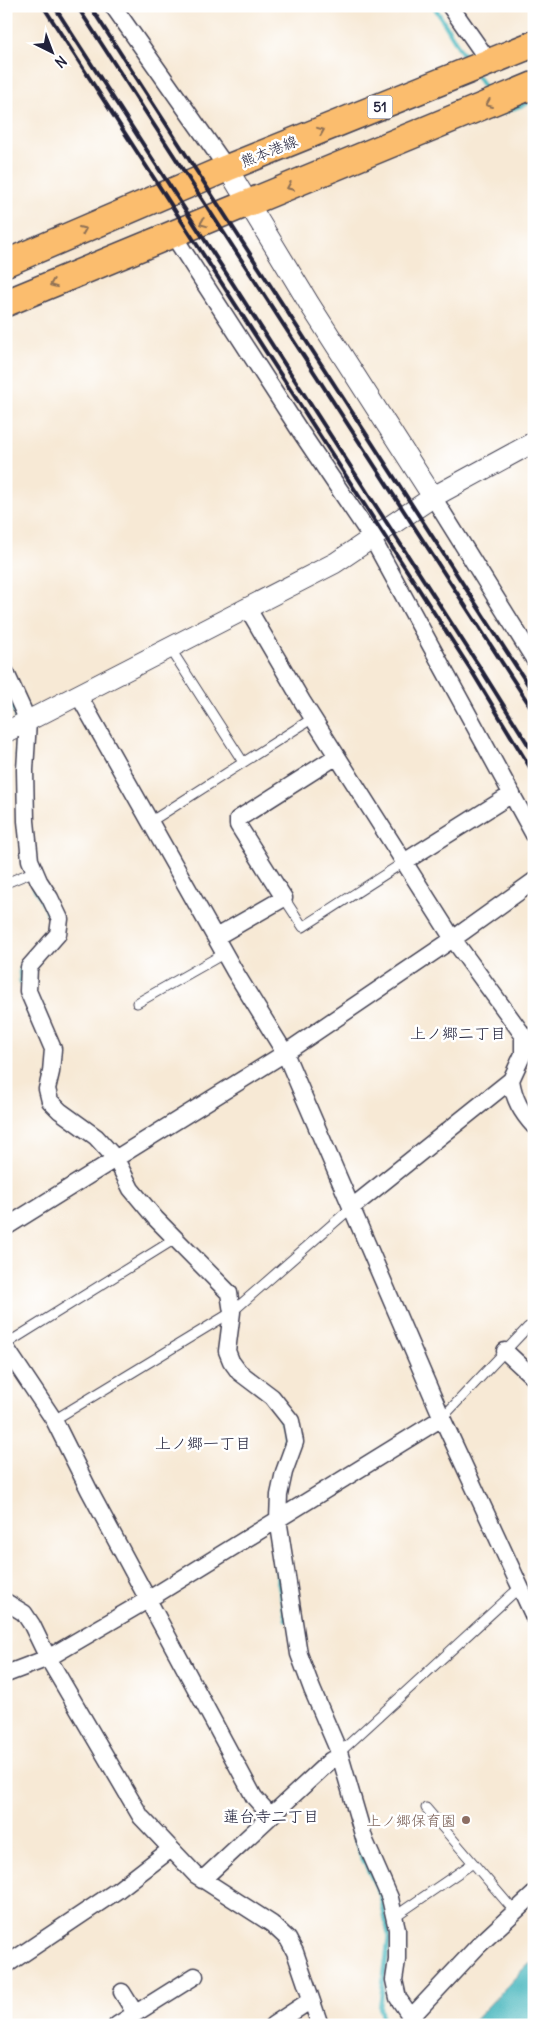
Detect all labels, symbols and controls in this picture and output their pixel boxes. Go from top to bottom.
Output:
north arrow [28,28,78,78]
text: N [51,52,70,72]
road number: 51 [368,95,392,118]
one-way arrow [485,97,494,108]
one-way arrow [316,126,324,136]
street label: 熊本港線 [238,131,300,171]
one-way arrow [287,181,295,191]
one-way arrow [200,217,208,227]
one-way arrow [78,225,87,236]
one-way arrow [49,278,58,288]
district label: 上ノ郷二丁目 [410,1023,506,1043]
district label: 上ノ郷一丁目 [155,1433,251,1453]
district label: 蓮台寺二丁目 [223,1806,319,1826]
place label: 上ノ郷保育園 [366,1811,456,1830]
marker: 上ノ郷保育園 [460,1814,472,1826]

